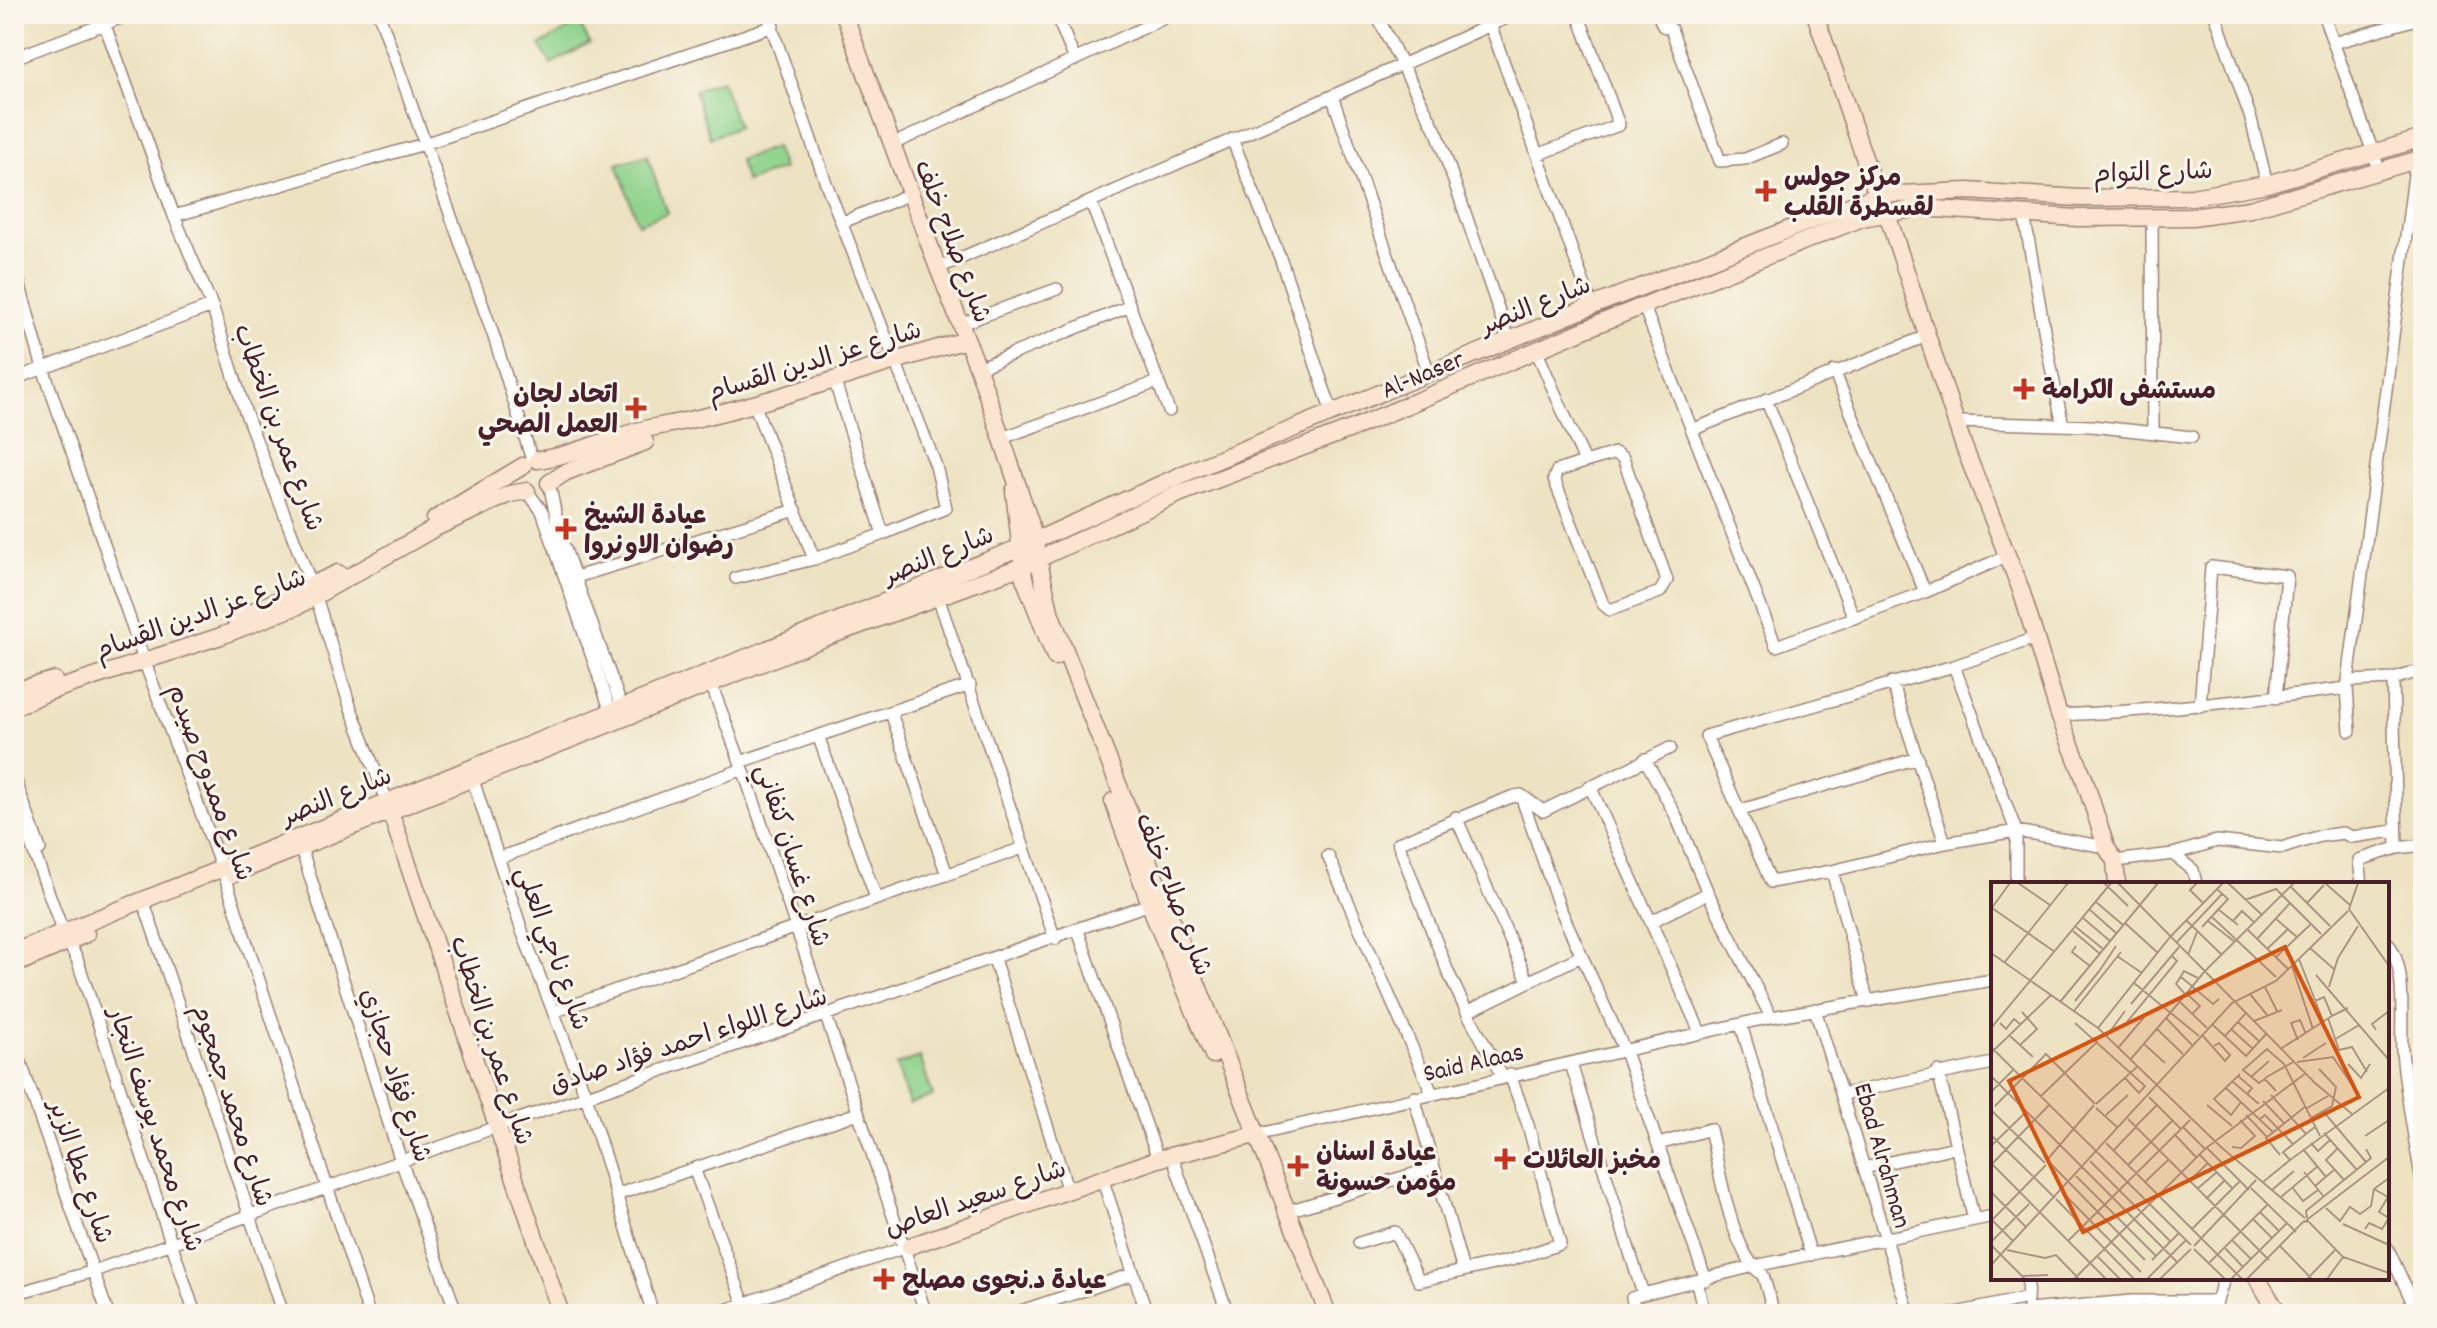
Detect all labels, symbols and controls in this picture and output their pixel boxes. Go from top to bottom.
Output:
street label: شارع التوام [2093,154,2214,195]
street label: شارع صلاح خلف [903,155,999,329]
place label: مركز جولس لقسطرة القلب [1784,161,1934,228]
marker: مركز جولس لقسطرة القلب [1755,180,1777,202]
street label: شارع النصر [1474,268,1597,347]
street label: شارع عز الدين القسام [703,313,927,414]
street label: شارع عمر بن الخطاب [222,319,331,537]
street label: Al-Naser [1376,342,1471,410]
place label: مستشفى الكرامة [2042,374,2216,411]
place label: اتحاد لجان العمل الصحي [478,378,618,447]
marker: مستشفى الكرامة [2013,378,2035,400]
marker: اتحاد لجان العمل الصحي [625,397,647,419]
place label: عيادة الشيخ رضوان الاونروا [584,499,734,566]
marker: عيادة الشيخ رضوان الاونروا [555,518,577,540]
street label: شارع النصر [877,518,1000,597]
street label: شارع عز الدين القسام [90,561,312,672]
street label: شارع ممدوح صيدم [156,680,261,887]
street label: شارع النصر [275,759,398,838]
street label: شارع غسان كنفاني [743,760,838,953]
street label: شارع صلاح خلف [1124,808,1220,982]
street label: شارع ناجي العلي [503,862,598,1037]
inset map [1991,882,2389,1280]
street label: شارع عمر بن الخطاب [438,932,541,1151]
street label: شارع اللواء احمد فؤاد صادق [545,980,833,1105]
street label: شارع فؤاد حجازي [348,984,439,1168]
street label: شارع محمد جمجوم [180,1000,281,1212]
street label: شارع محمد يوسف النجار [96,1001,211,1257]
street label: Said Alaas [1420,1035,1528,1094]
street label: Ebad Alrahman [1842,1079,1919,1233]
street label: شارع عطا الزير [36,1093,121,1249]
place label: عيادة اسنان مؤمن حسونة [1316,1136,1456,1203]
place label: مخبز العائلات [1523,1144,1661,1181]
marker: مخبز العائلات [1494,1148,1516,1170]
street label: شارع سعيد العاص [880,1152,1072,1249]
marker: عيادة اسنان مؤمن حسونة [1287,1155,1309,1177]
place label: عيادة د.نجوى مصلح [902,1264,1106,1301]
marker: عيادة د.نجوى مصلح [873,1268,895,1290]

